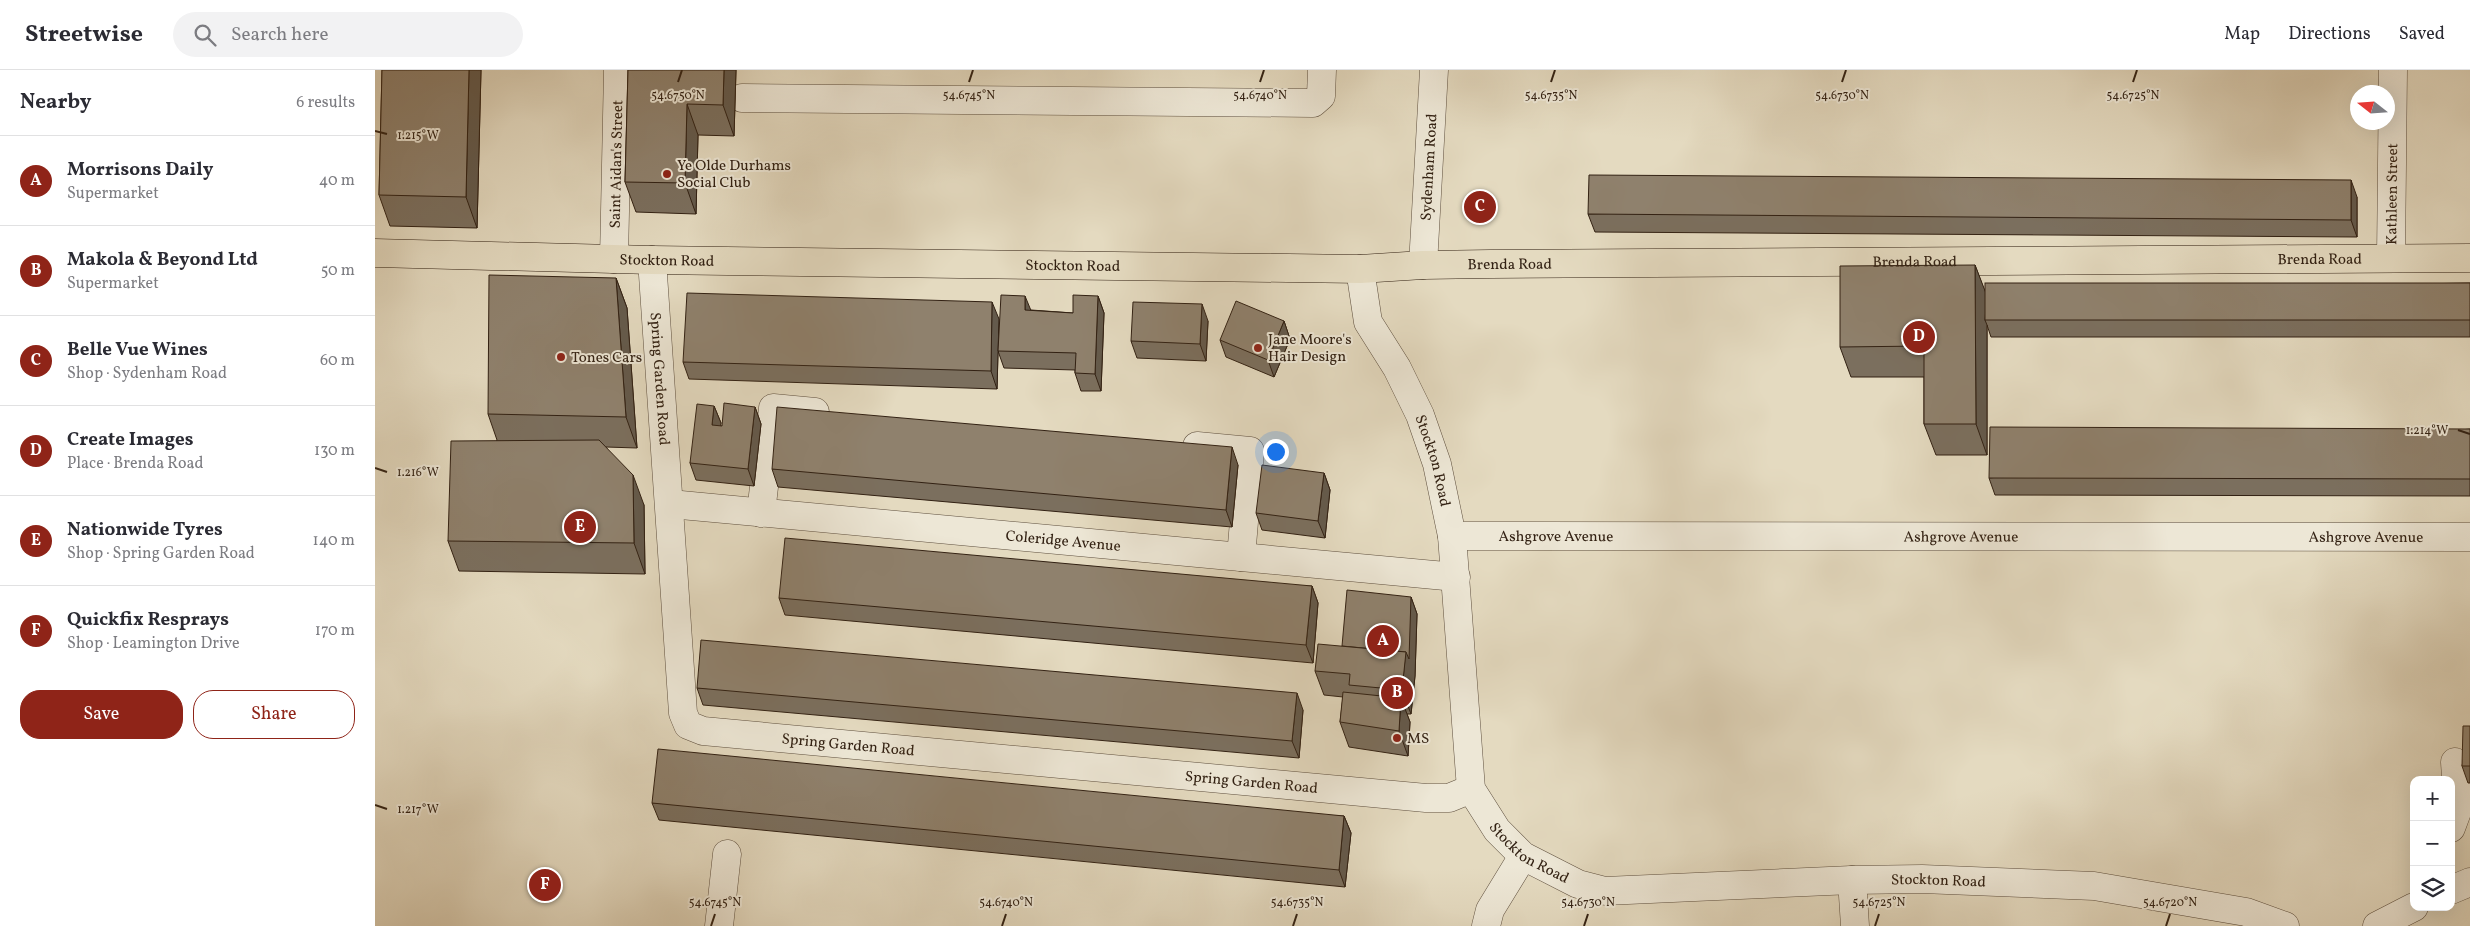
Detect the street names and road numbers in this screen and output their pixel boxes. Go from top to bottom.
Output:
street label: Saint Aidan's Street [606,100,629,229]
street label: Sydenham Road [1417,113,1444,221]
street label: Kathleen Street [2382,143,2404,245]
street label: Stockton Road [619,250,714,273]
street label: Brenda Road [2277,250,2362,271]
street label: Brenda Road [1872,252,1957,274]
street label: Brenda Road [1467,255,1552,276]
street label: Stockton Road [1025,256,1120,278]
street label: Spring Garden Road [644,311,674,446]
street label: Stockton Road [1409,412,1455,509]
street label: Coleridge Avenue [1005,526,1122,558]
street label: Ashgrove Avenue [1499,527,1613,548]
street label: Ashgrove Avenue [1904,527,2018,549]
street label: Ashgrove Avenue [2309,528,2423,549]
street label: Spring Garden Road [781,729,916,763]
street label: Spring Garden Road [1184,767,1319,800]
street label: Stockton Road [1483,819,1572,890]
street label: Stockton Road [1891,870,1986,894]

